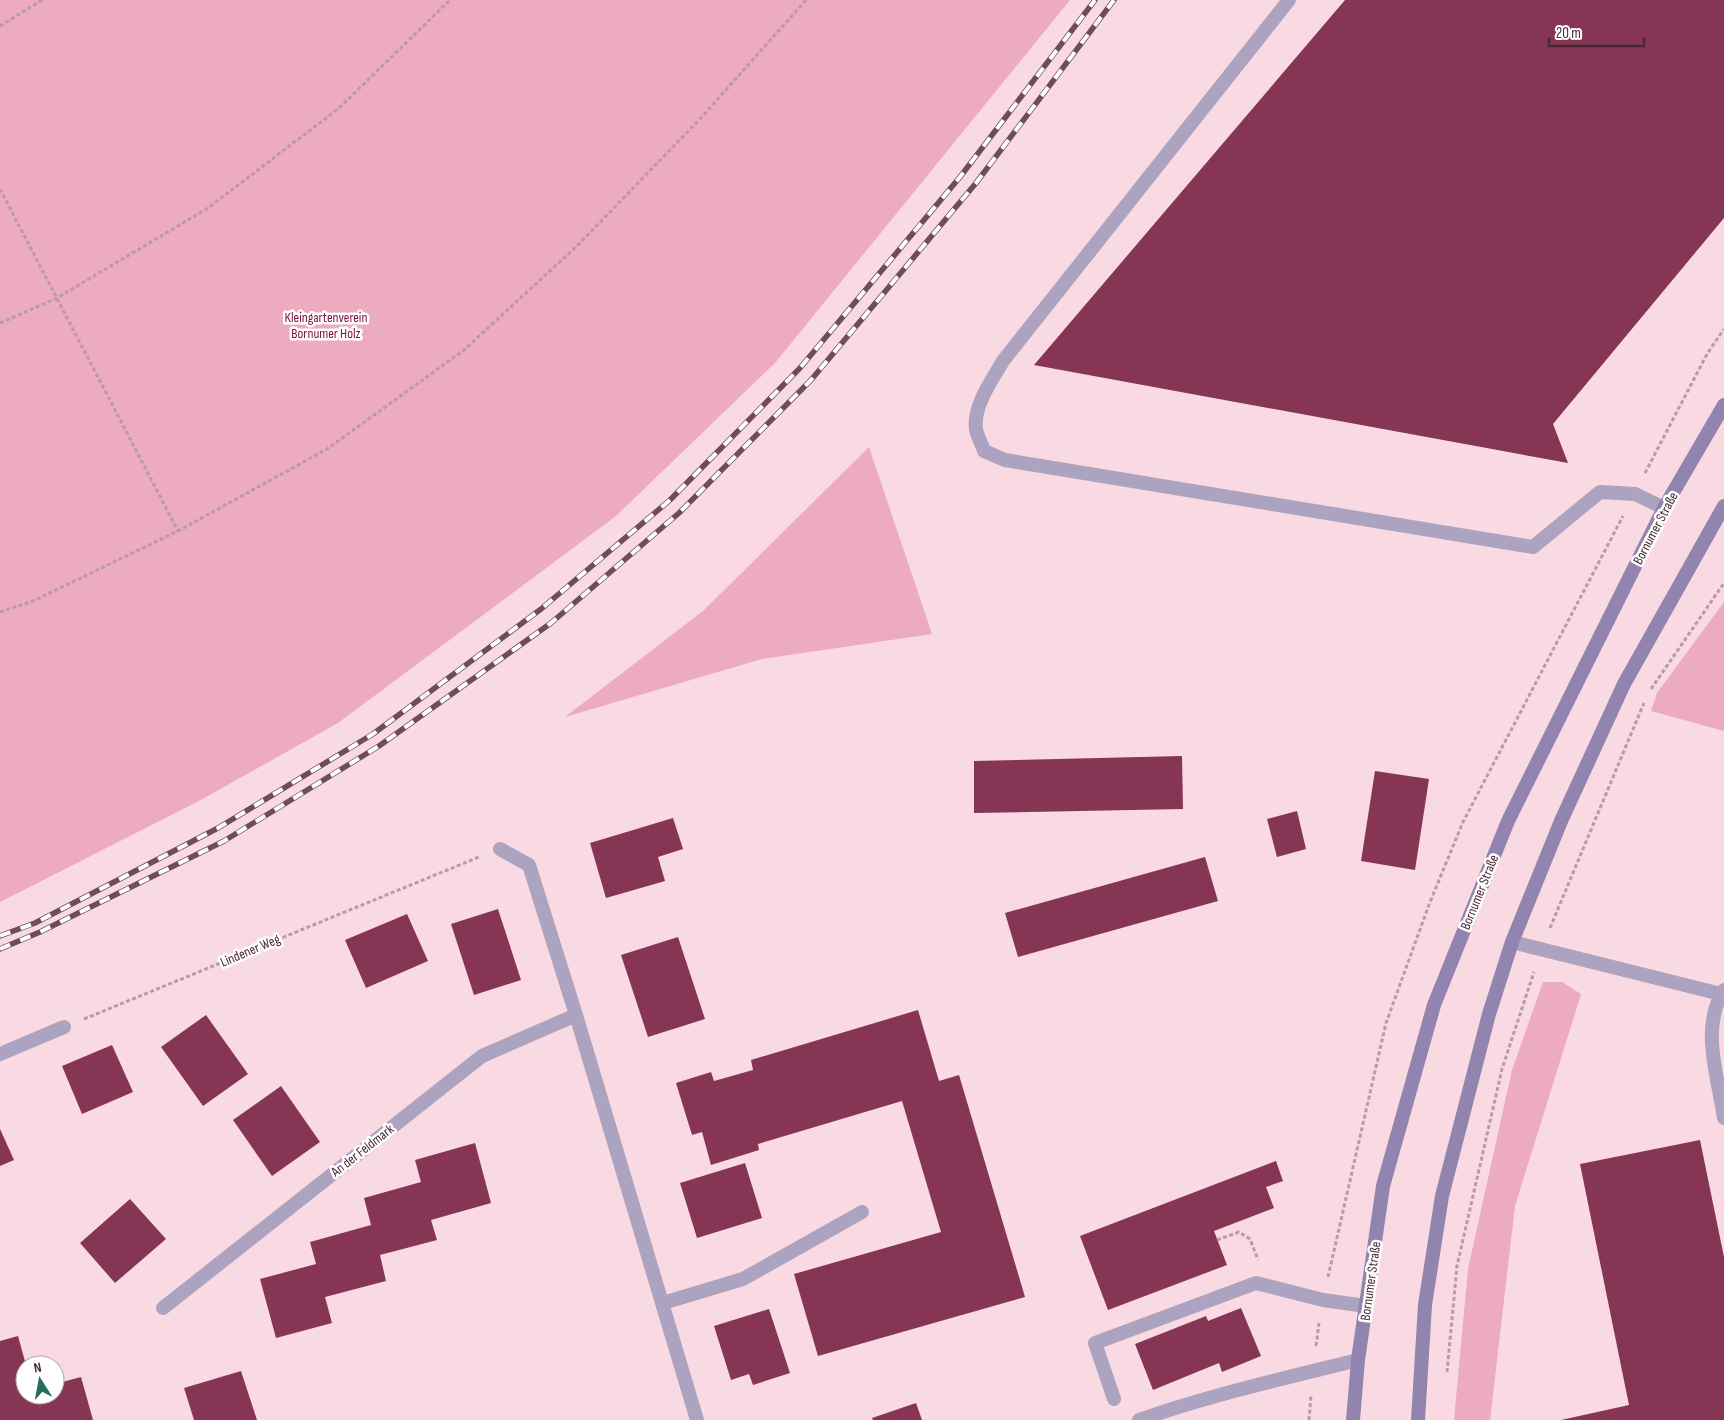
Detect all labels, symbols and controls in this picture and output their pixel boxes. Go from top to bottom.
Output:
scale bar [1549,15,1644,47]
text: 20 m [1556,24,1581,43]
park label: Kleingartenverein Bornumer Holz [285,309,367,342]
street label: Bornumer Straße [1629,489,1682,567]
street label: Bornumer Straße [1457,852,1502,932]
street label: Lindener Weg [218,930,283,971]
street label: An der Feldmark [327,1120,398,1181]
street label: Bornumer Straße [1357,1240,1384,1322]
north arrow [15,1355,65,1405]
text: N [32,1359,43,1377]

